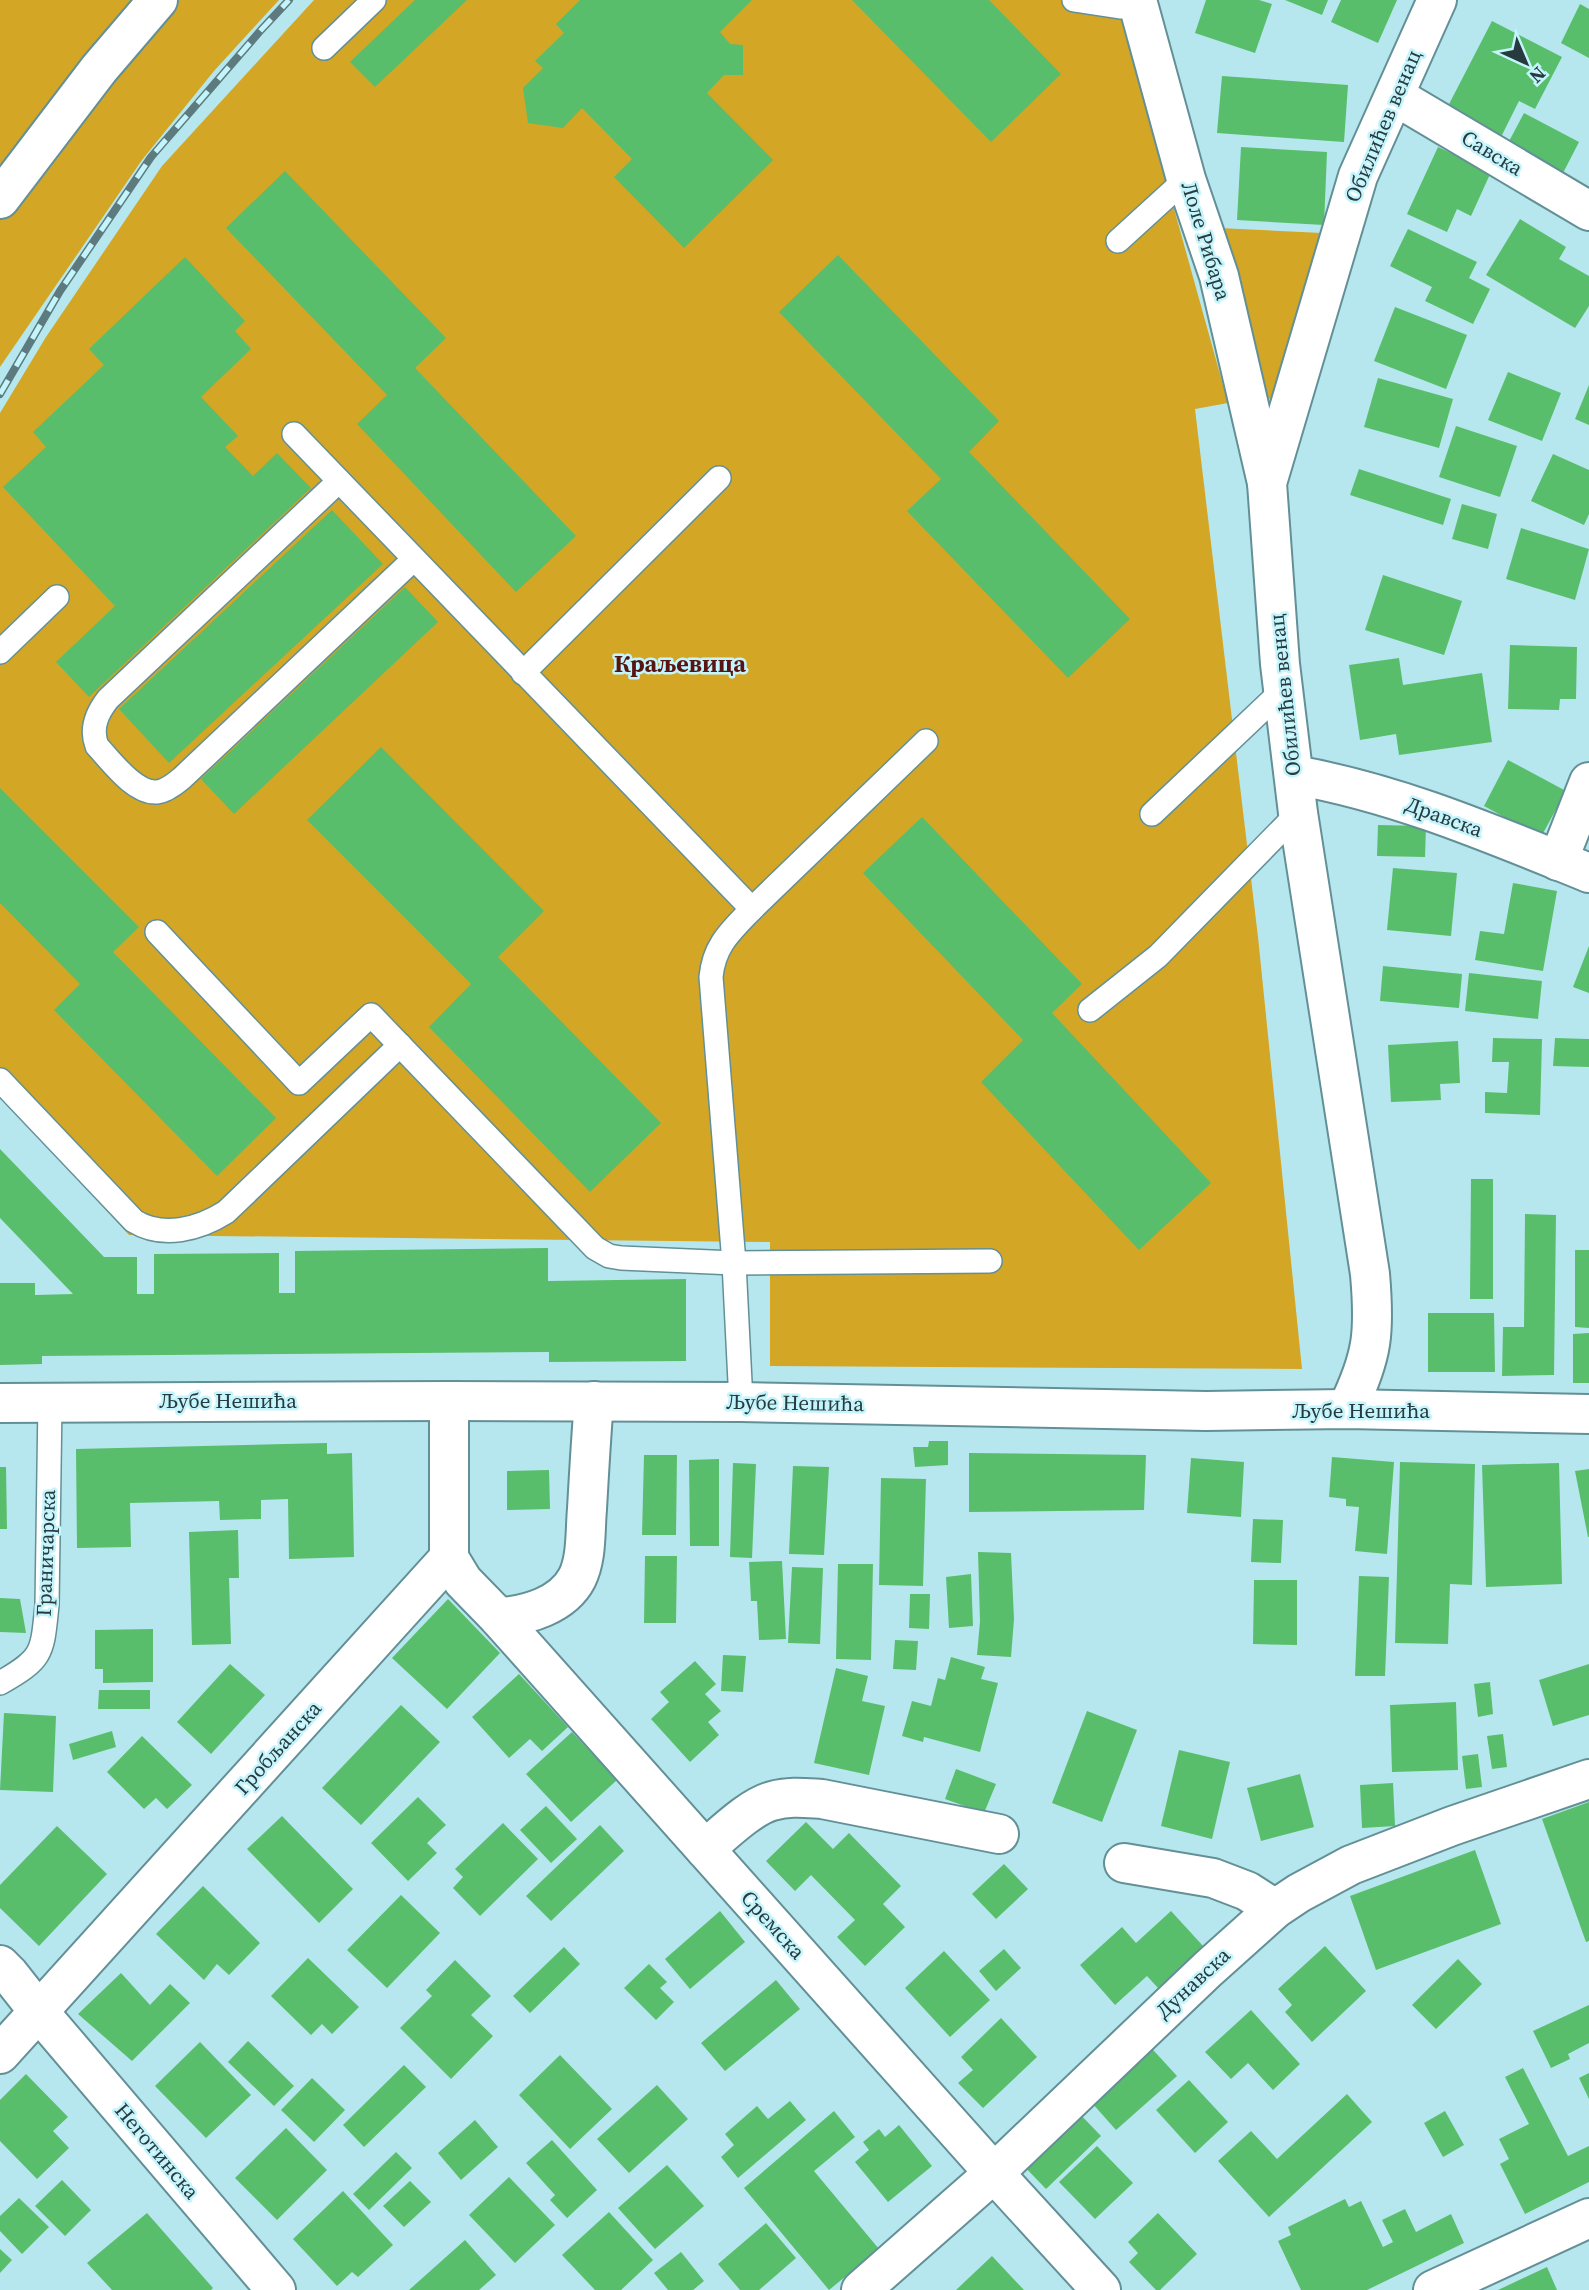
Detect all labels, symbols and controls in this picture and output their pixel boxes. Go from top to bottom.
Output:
north arrow [1491,28,1561,98]
street label: Обилићев венац [1337,45,1428,206]
text: N [1524,61,1552,89]
street label: Савска [1456,123,1529,182]
street label: Лоле Рибара [1175,178,1238,304]
street label: Обилићев венац [1262,613,1307,778]
district label: Краљевица [614,647,746,680]
street label: Дравска [1402,789,1487,844]
street label: Љубе Нешића [159,1386,297,1415]
street label: Љубе Нешића [726,1387,865,1418]
street label: Љубе Нешића [1292,1396,1430,1425]
street label: Граничарска [29,1489,62,1617]
street label: Гробљанска [228,1694,328,1801]
street label: Сремска [735,1884,812,1966]
street label: Дунавска [1149,1940,1237,2025]
street label: Неготинска [108,2096,207,2205]

